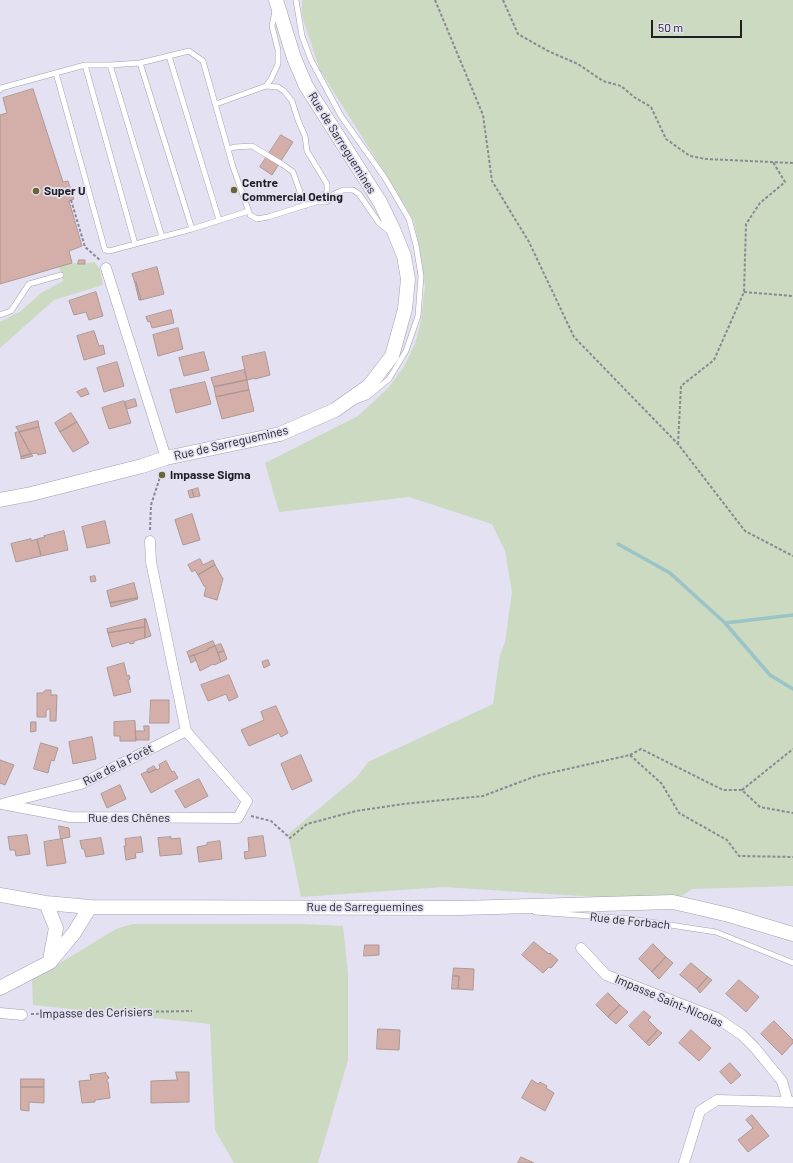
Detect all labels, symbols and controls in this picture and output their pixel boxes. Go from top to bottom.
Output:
scale bar [653,12,744,38]
text: 50 m [658,20,683,34]
street label: Rue de Sarreguemines [305,90,379,196]
place label: Centre Commercial Oeting [242,176,343,204]
place label: Super U [44,184,86,198]
marker: Centre Commercial Oeting [229,185,239,195]
marker: Super U [31,186,41,196]
street label: Rue de Sarreguemines [172,423,290,463]
place label: Impasse Sigma [170,468,250,482]
marker: Impasse Sigma [157,470,167,480]
street label: Rue de la Forêt [80,741,156,789]
street label: Rue des Chênes [88,811,170,825]
street label: Rue de Sarreguemines [307,900,423,914]
street label: Rue de Forbach [589,910,671,932]
street label: Impasse Saint-Nicolas [613,972,725,1030]
street label: Impasse des Cerisiers [39,1005,153,1021]

